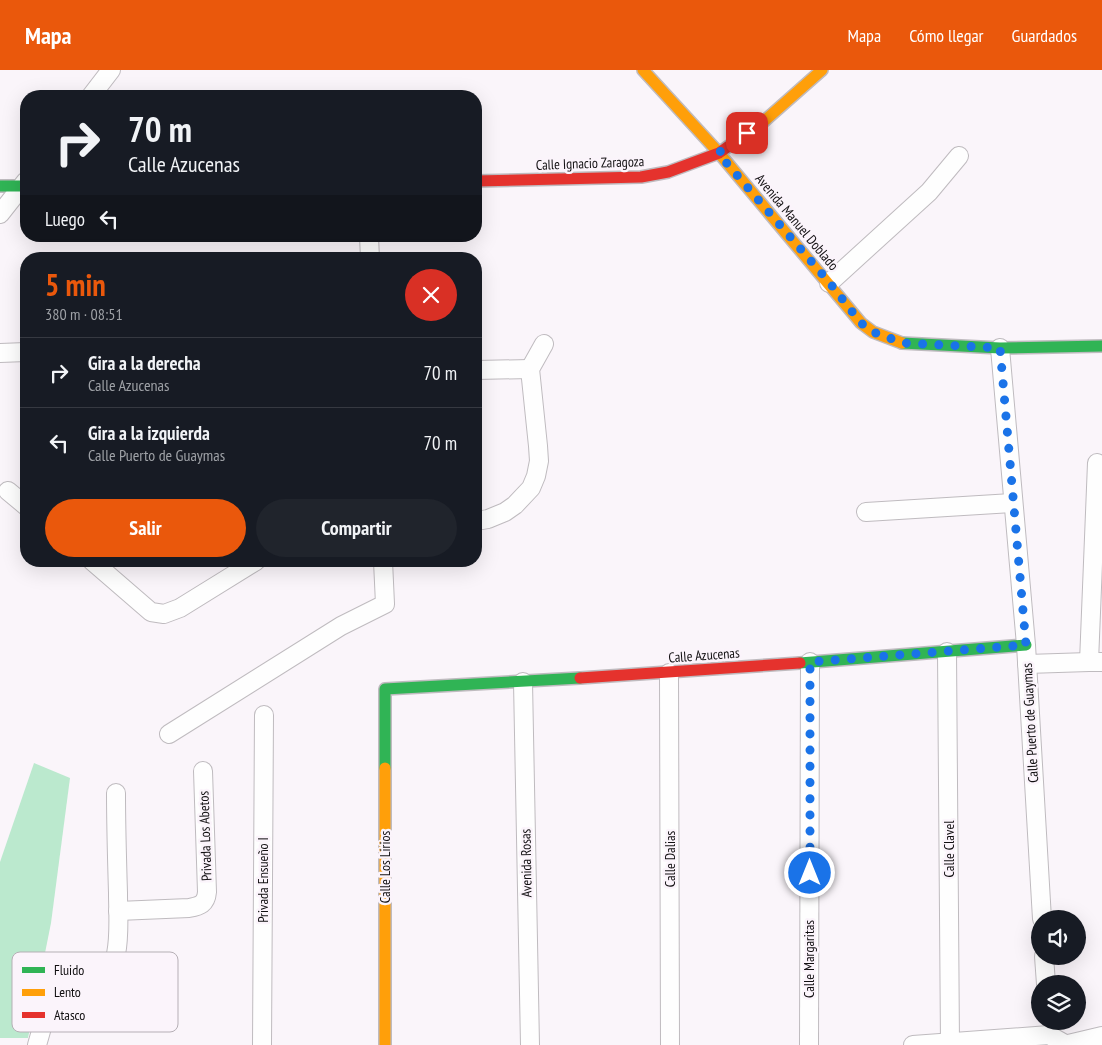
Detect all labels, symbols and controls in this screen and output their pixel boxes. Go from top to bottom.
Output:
text: Mapa [25,20,72,51]
text: Mapa [847,24,881,47]
text: Cómo llegar [909,24,984,47]
text: Guardados [1012,24,1077,47]
text: 70 m [128,106,192,152]
icon: right [45,110,110,175]
pin [726,112,768,154]
icon: arrive [733,119,761,147]
text: Calle Azucenas [128,150,240,178]
street label: Calle Ignacio Zaragoza [535,152,645,174]
street label: Avenida Manuel Doblado [751,170,843,274]
icon: left [95,205,123,233]
text: Luego [45,207,85,231]
text: 5 min [45,265,106,304]
button: close [405,269,457,321]
text: 380 m · 08:51 [45,304,123,324]
text: Gira a la derecha [88,351,201,375]
icon: right [45,359,73,387]
text: 70 m [424,361,457,385]
text: Calle Azucenas [88,375,169,395]
text: Gira a la izquierda [88,421,210,445]
icon: left [45,429,73,457]
text: 70 m [424,431,457,455]
text: Calle Puerto de Guaymas [88,445,225,465]
button: Salir [45,499,246,557]
button: Compartir [256,499,457,557]
street label: Calle Azucenas [668,644,740,666]
street label: Calle Puerto de Guaymas [1018,662,1042,783]
street label: Privada Los Abetos [194,790,216,881]
street label: Calle Clavel [940,820,958,877]
street label: Avenida Rosas [516,828,536,897]
street label: Calle Los Lirios [376,830,394,903]
street label: Calle Dalias [661,830,679,887]
street label: Privada Ensueño I [254,837,272,923]
position arrow [783,846,835,898]
map controls [1031,910,1086,1030]
button: sound [1031,910,1086,965]
street label: Calle Margaritas [800,920,818,998]
legend [12,952,178,1032]
text: Fluido [54,961,84,979]
button: layers [1031,975,1086,1030]
text: Lento [54,983,81,1001]
text: Atasco [54,1006,85,1024]

